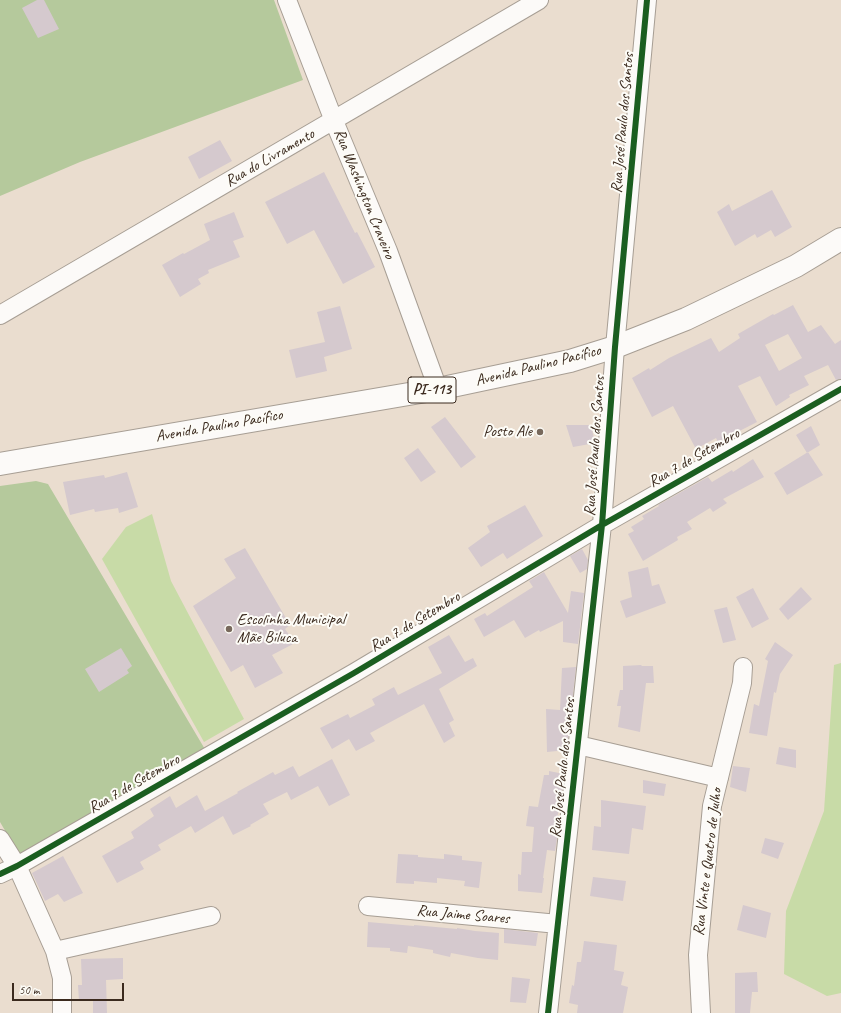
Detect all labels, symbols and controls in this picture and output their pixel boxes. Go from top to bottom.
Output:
street label: Rua José Paulo dos Santos [607,52,639,194]
street label: Rua do Livramento [222,125,318,191]
street label: Rua Washington Craveiro [329,126,399,262]
street label: Avenida Paulino Pacífico [473,341,603,391]
street label: Rua José Paulo dos Santos [581,375,609,517]
road number: PI-113 [408,377,456,403]
street label: Avenida Paulino Pacífico [154,405,284,447]
place label: Posto Ale [483,422,532,442]
street label: Rua 7 de Setembro [645,424,743,492]
marker: Posto Ale [535,427,545,437]
street label: Rua 7 de Setembro [366,587,464,657]
place label: Escolinha Municipal Mãe Biluca [237,610,345,648]
marker: Escolinha Municipal Mãe Biluca [224,624,234,634]
street label: Rua José Paulo dos Santos [546,697,580,839]
street label: Rua 7 de Setembro [85,750,183,818]
street label: Rua Vinte e Quatro de Julho [689,787,727,937]
street label: Rua Jaime Soares [416,901,510,929]
scale bar [14,975,126,1001]
text: 50 m [19,982,39,998]

